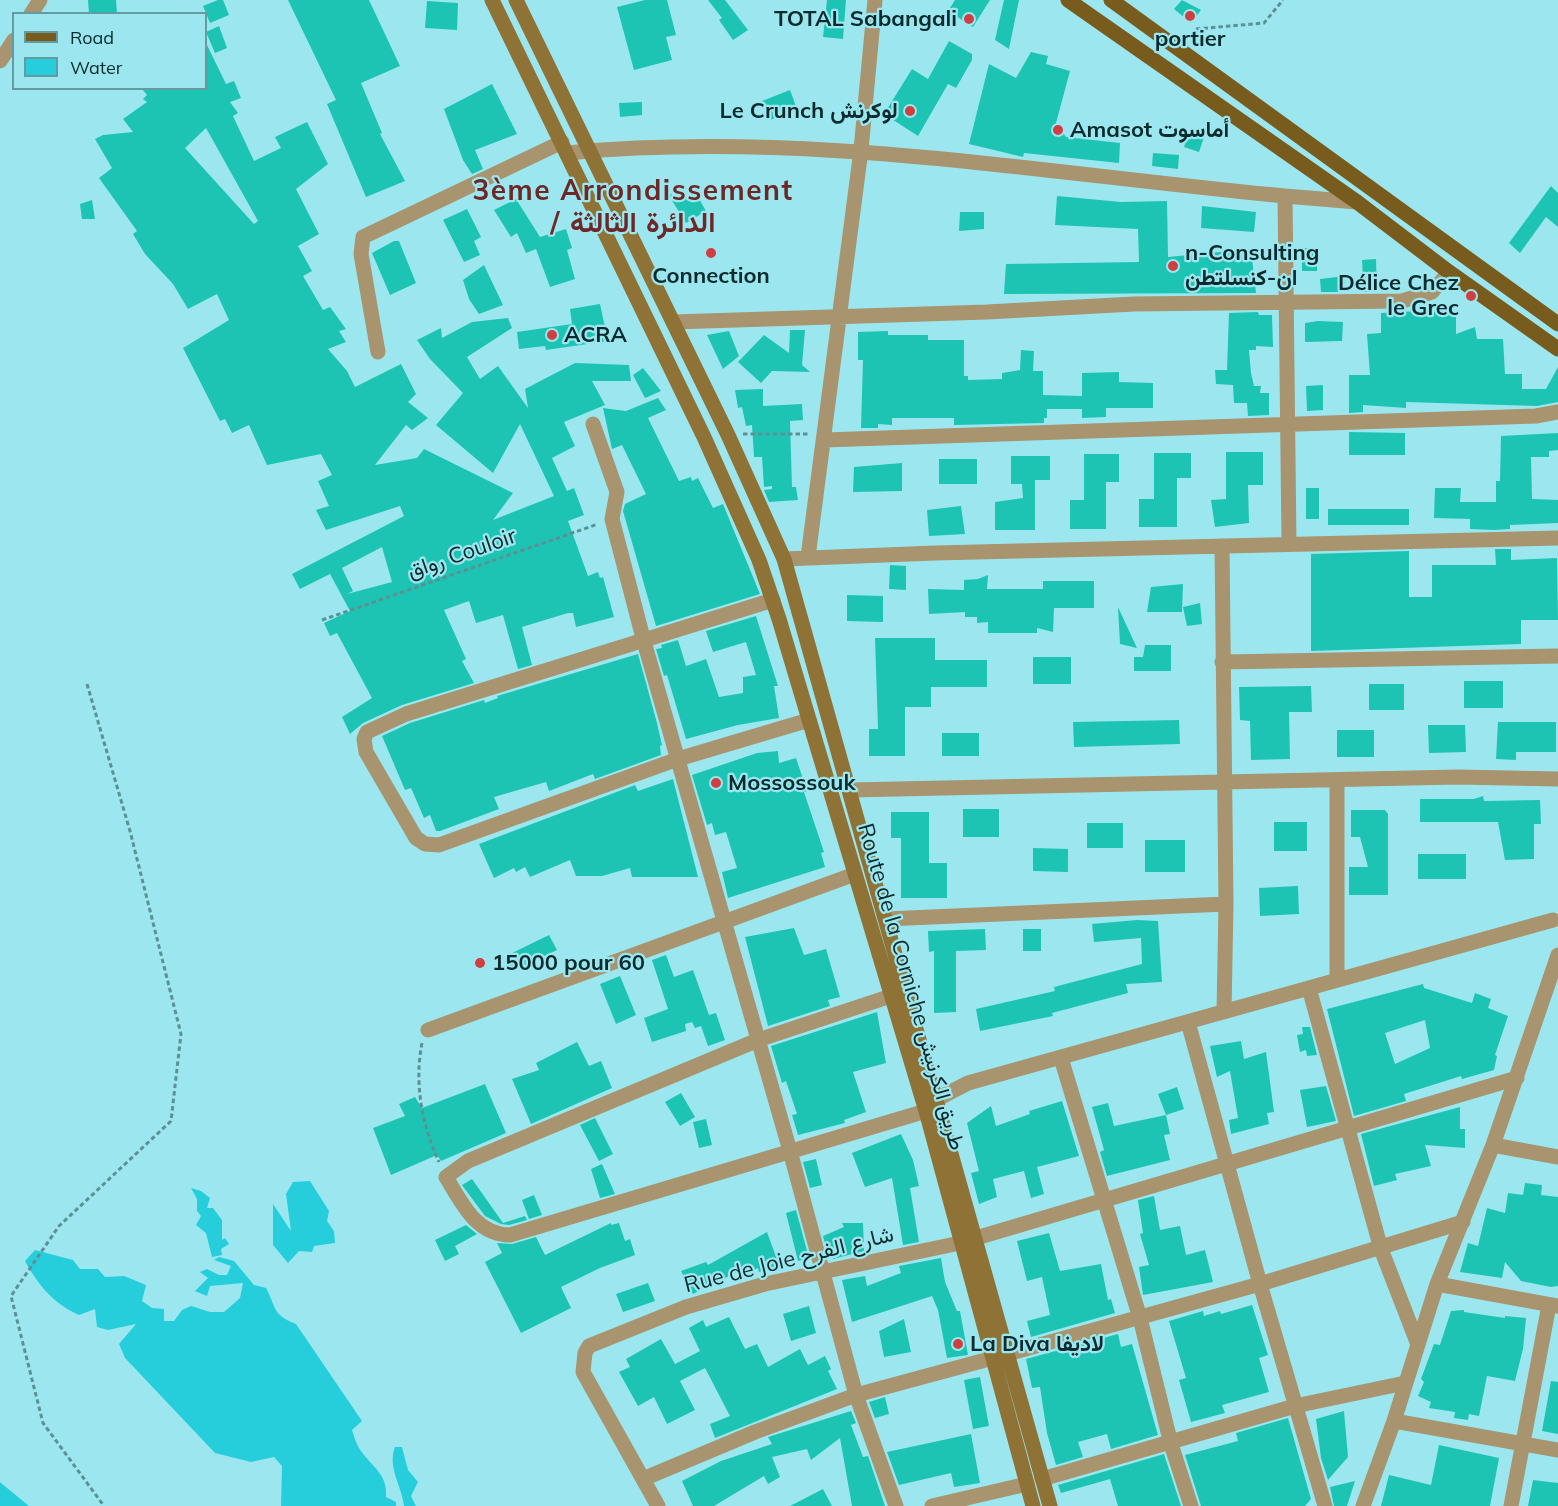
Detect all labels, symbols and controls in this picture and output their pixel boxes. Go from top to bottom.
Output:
place label: TOTAL Sabangali [774,6,957,32]
marker: portier [1183,9,1197,23]
legend [12,12,207,90]
marker: TOTAL Sabangali [962,12,976,26]
text: Road [70,26,114,49]
place label: portier [1155,26,1225,52]
text: Water [70,56,122,79]
place label: Le Crunch لوكرنش [720,98,898,124]
marker: Le Crunch لوكرنش [903,104,917,118]
place label: Amasot أماسوت [1070,117,1229,143]
marker: Amasot أماسوت [1051,123,1065,137]
district label: 3ème Arrondissement / الدائرة الثالثة [472,175,794,241]
place label: n-Consulting ان-كنسلتطن [1185,240,1319,292]
marker: Connection [704,246,718,260]
marker: n-Consulting ان-كنسلتطن [1166,259,1180,273]
place label: Connection [652,263,770,289]
place label: Délice Chez le Grec [1338,270,1459,322]
marker: Délice Chez le Grec [1464,289,1478,303]
place label: ACRA [564,322,627,348]
marker: ACRA [545,328,559,342]
street label: رواق Couloir [404,523,520,585]
place label: Mossossouk [728,770,856,796]
marker: Mossossouk [709,776,723,790]
street label: Route de la Corniche طريق الكرنيش [852,821,970,1153]
place label: 15000 pour 60 [492,950,645,976]
marker: 15000 pour 60 [473,956,487,970]
street label: Rue de Joie شارع الفرح [682,1221,896,1299]
place label: La Diva لاديفا [970,1331,1104,1357]
marker: La Diva لاديفا [951,1337,965,1351]

